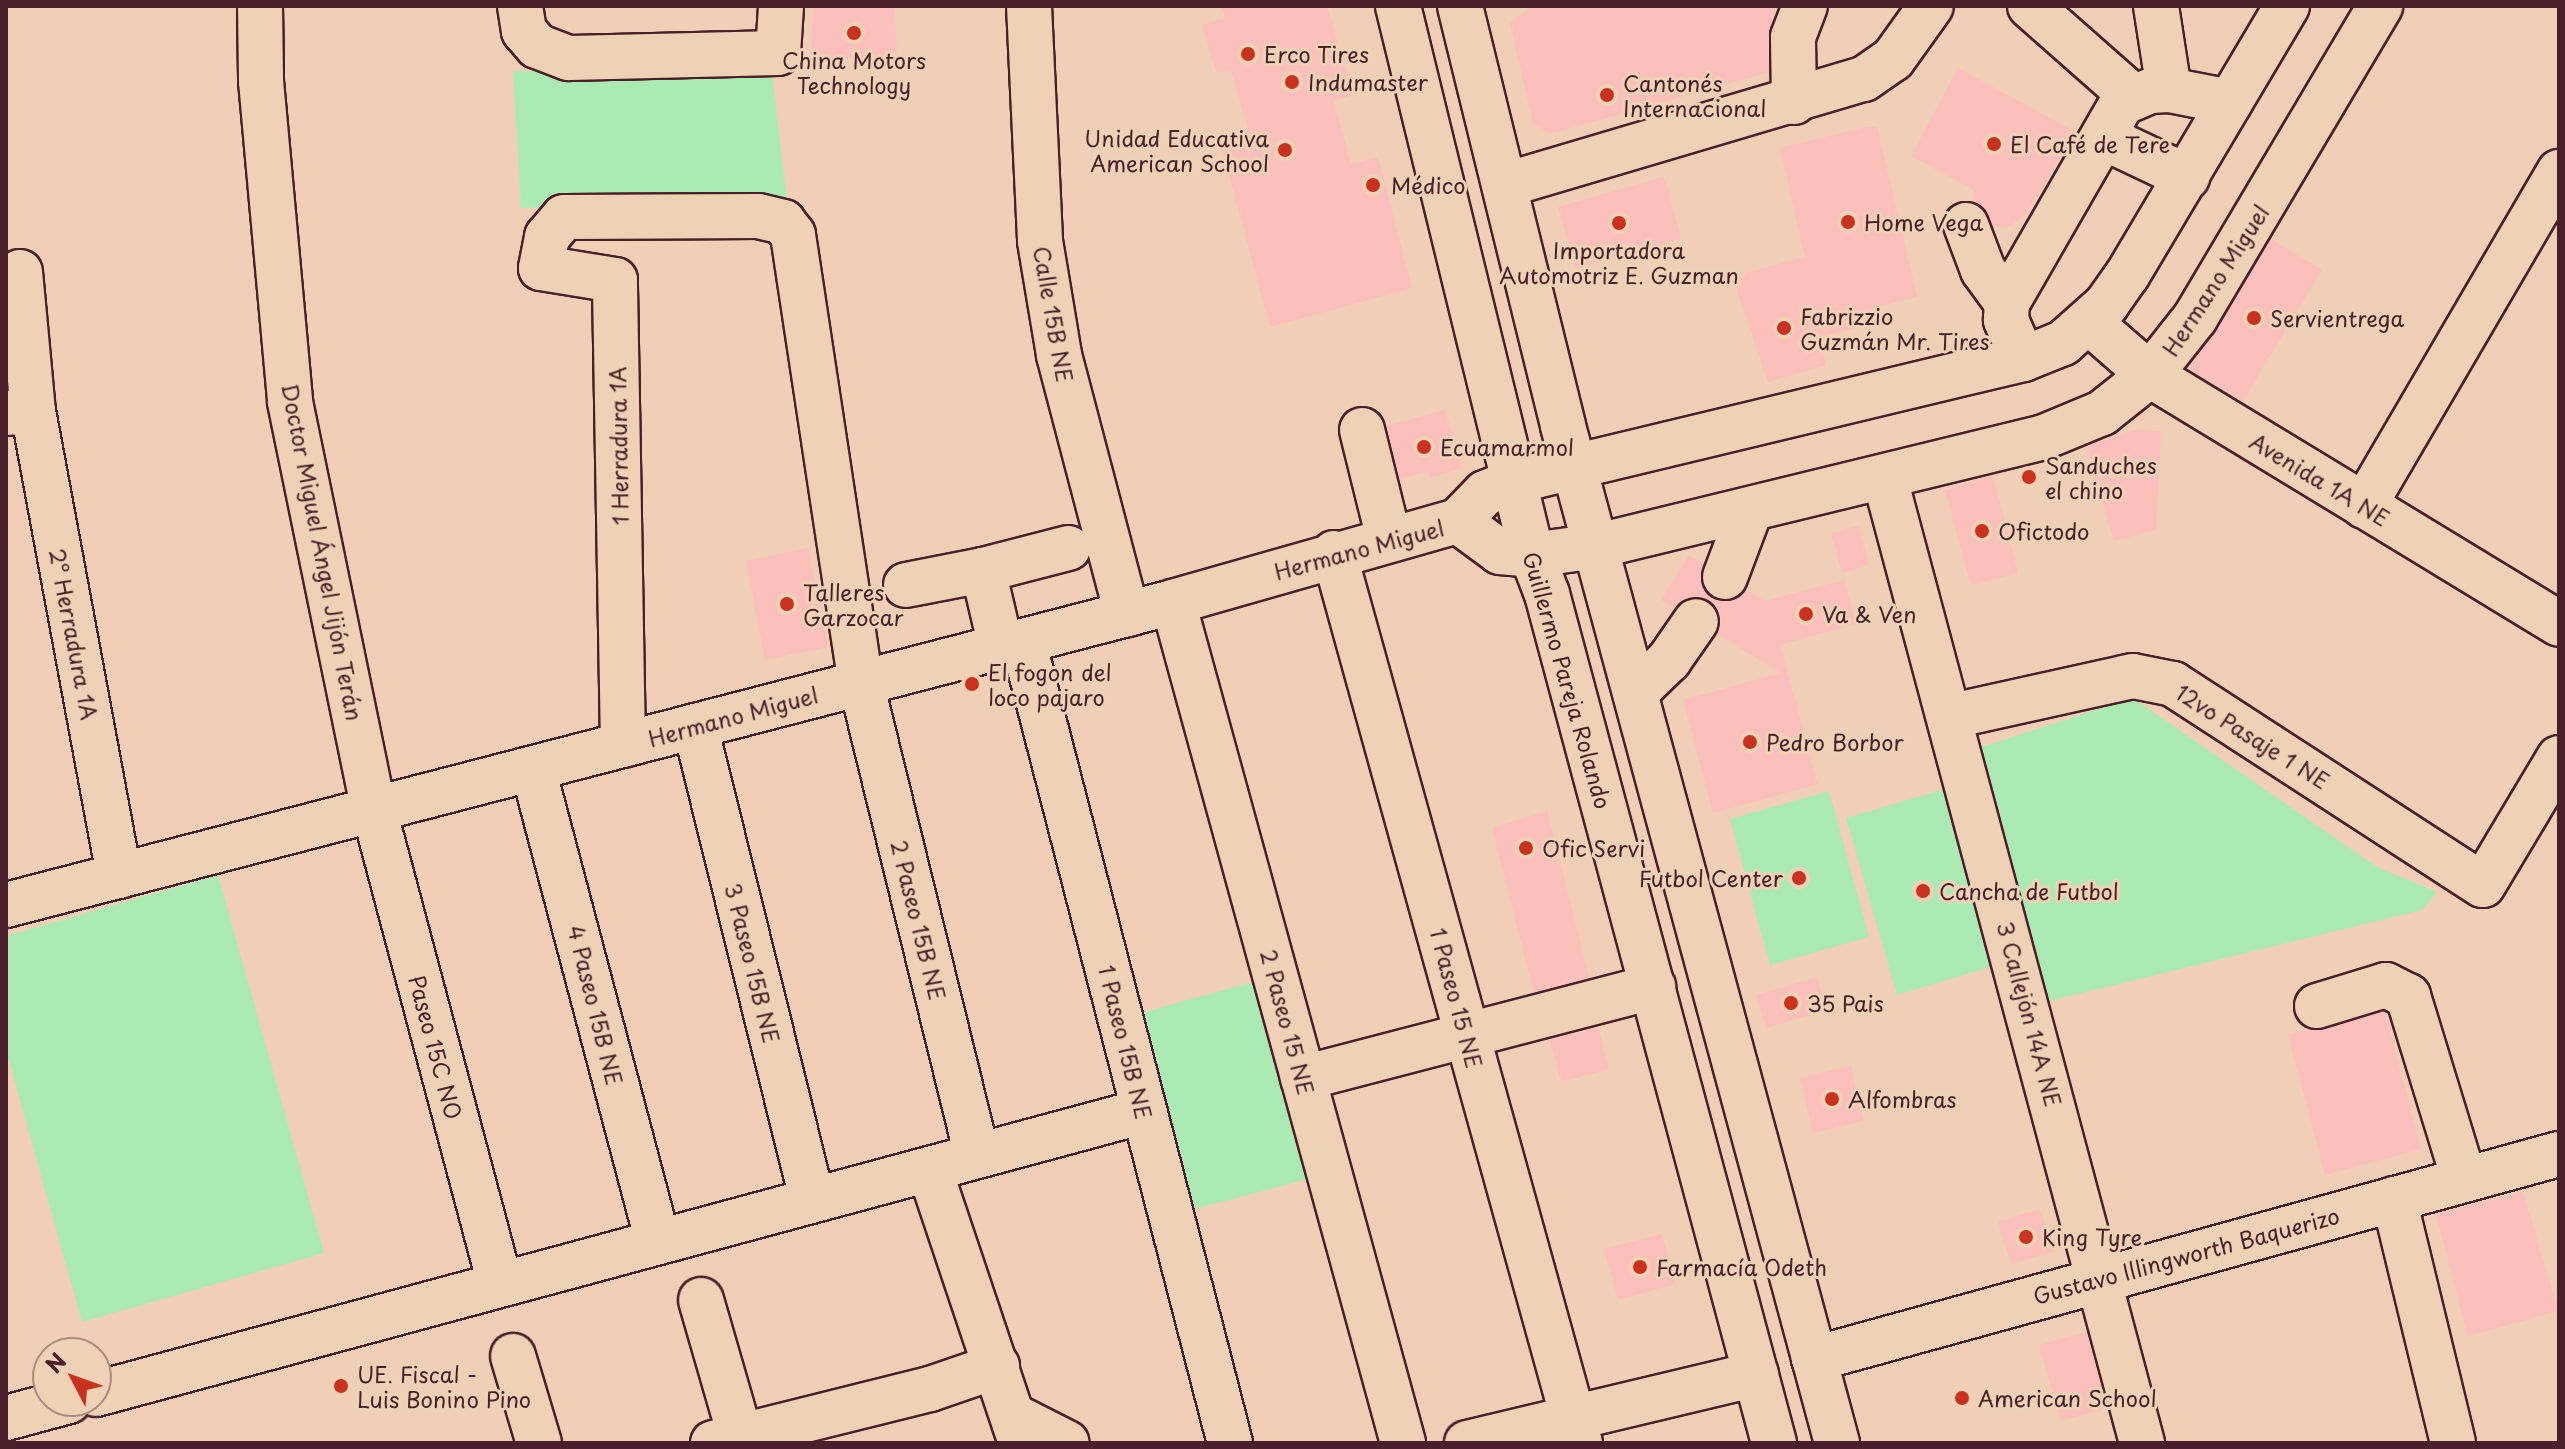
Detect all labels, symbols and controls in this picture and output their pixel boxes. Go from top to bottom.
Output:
marker: China Motors Technology [845,24,863,42]
place label: Erco Tires [1264,41,1371,67]
marker: Erco Tires [1239,45,1257,63]
place label: China Motors Technology [782,46,926,98]
place label: Indumaster [1308,69,1428,95]
place label: Cantonés Internacional [1623,69,1766,120]
marker: Indumaster [1283,73,1301,91]
marker: Cantonés Internacional [1598,86,1616,104]
place label: Unidad Educativa American School [1083,124,1269,176]
place label: El Café de Tere [2010,131,2172,157]
marker: El Café de Tere [1985,135,2003,153]
marker: Unidad Educativa American School [1276,141,1294,159]
place label: Médico [1391,172,1465,198]
marker: Médico [1362,174,1384,196]
street label: Hermano Miguel [2157,200,2273,360]
place label: Home Vega [1864,209,1984,235]
marker: Home Vega [1839,213,1857,231]
marker: Importadora Automotriz E. Guzman [1610,214,1628,232]
place label: Importadora Automotriz E. Guzman [1498,236,1740,288]
street label: Calle 15B NE [1029,244,1079,384]
place label: Fabrizzio Guzmán Mr. Tires [1800,302,1991,354]
place label: Servientrega [2270,305,2404,331]
marker: Servientrega [2245,309,2263,327]
marker: Fabrizzio Guzmán Mr. Tires [1775,319,1793,337]
street label: 1 Herradura 1A [603,366,633,526]
street label: Doctor Miguel Ángel Jijón Terán [277,380,369,724]
street label: Avenida 1A NE [2247,428,2393,530]
place label: Ecuamarmol [1440,434,1574,460]
marker: Ecuamarmol [1415,438,1433,456]
place label: Sanduches el chino [2045,451,2157,502]
marker: Sanduches el chino [2020,468,2038,486]
street label: Hermano Miguel [1271,514,1447,584]
place label: Ofictodo [1998,518,2089,544]
marker: Ofictodo [1973,522,1991,540]
street label: 2° Herradura 1A [44,546,104,722]
street label: Guillermo Pareja Rolando [1518,547,1618,813]
place label: Talleres Garzocar [803,578,903,630]
marker: Talleres Garzocar [778,595,796,613]
place label: Va & Ven [1822,601,1918,627]
marker: Va & Ven [1797,605,1815,623]
place label: El fogon del loco pajaro [988,658,1112,710]
marker: El fogon del loco pajaro [963,675,981,693]
street label: 12vo Pasaje 1 NE [2171,678,2335,794]
street label: Hermano Miguel [645,681,821,751]
place label: Pedro Borbor [1766,729,1904,755]
marker: Pedro Borbor [1741,733,1759,751]
place label: Ofic Servi [1542,835,1646,861]
street label: 2 Paseo 15B NE [886,836,952,1004]
marker: Ofic Servi [1517,839,1535,857]
place label: Futbol Center [1639,865,1783,891]
marker: Futbol Center [1790,869,1808,887]
place label: Cancha de Futbol [1939,878,2123,904]
street label: 3 Paseo 15B NE [720,879,786,1047]
marker: Cancha de Futbol [1914,882,1932,900]
street label: 3 Callejón 14A NE [1992,918,2068,1110]
street label: 4 Paseo 15B NE [563,921,629,1089]
street label: 1 Paseo 15 NE [1425,924,1489,1072]
street label: 2 Paseo 15 NE [1256,945,1320,1099]
street label: 1 Paseo 15B NE [1094,961,1158,1123]
street label: Paseo 15C NO [404,971,468,1123]
place label: 35 Pais [1807,990,1885,1016]
marker: 35 Pais [1782,994,1800,1012]
place label: Alfombras [1848,1086,1957,1112]
marker: Alfombras [1823,1090,1841,1108]
street label: Gustavo Illingworth Baquerizo [2030,1201,2342,1309]
place label: King Tyre [2042,1224,2142,1250]
marker: King Tyre [2017,1228,2035,1246]
place label: Farmacía Odeth [1656,1254,1828,1280]
marker: Farmacía Odeth [1631,1258,1649,1276]
north arrow [32,1337,112,1417]
text: N [37,1345,73,1380]
place label: UE. Fiscal - Luis Bonino Pino [357,1360,531,1412]
marker: UE. Fiscal - Luis Bonino Pino [332,1377,350,1395]
place label: American School [1978,1385,2157,1411]
marker: American School [1953,1389,1971,1407]

